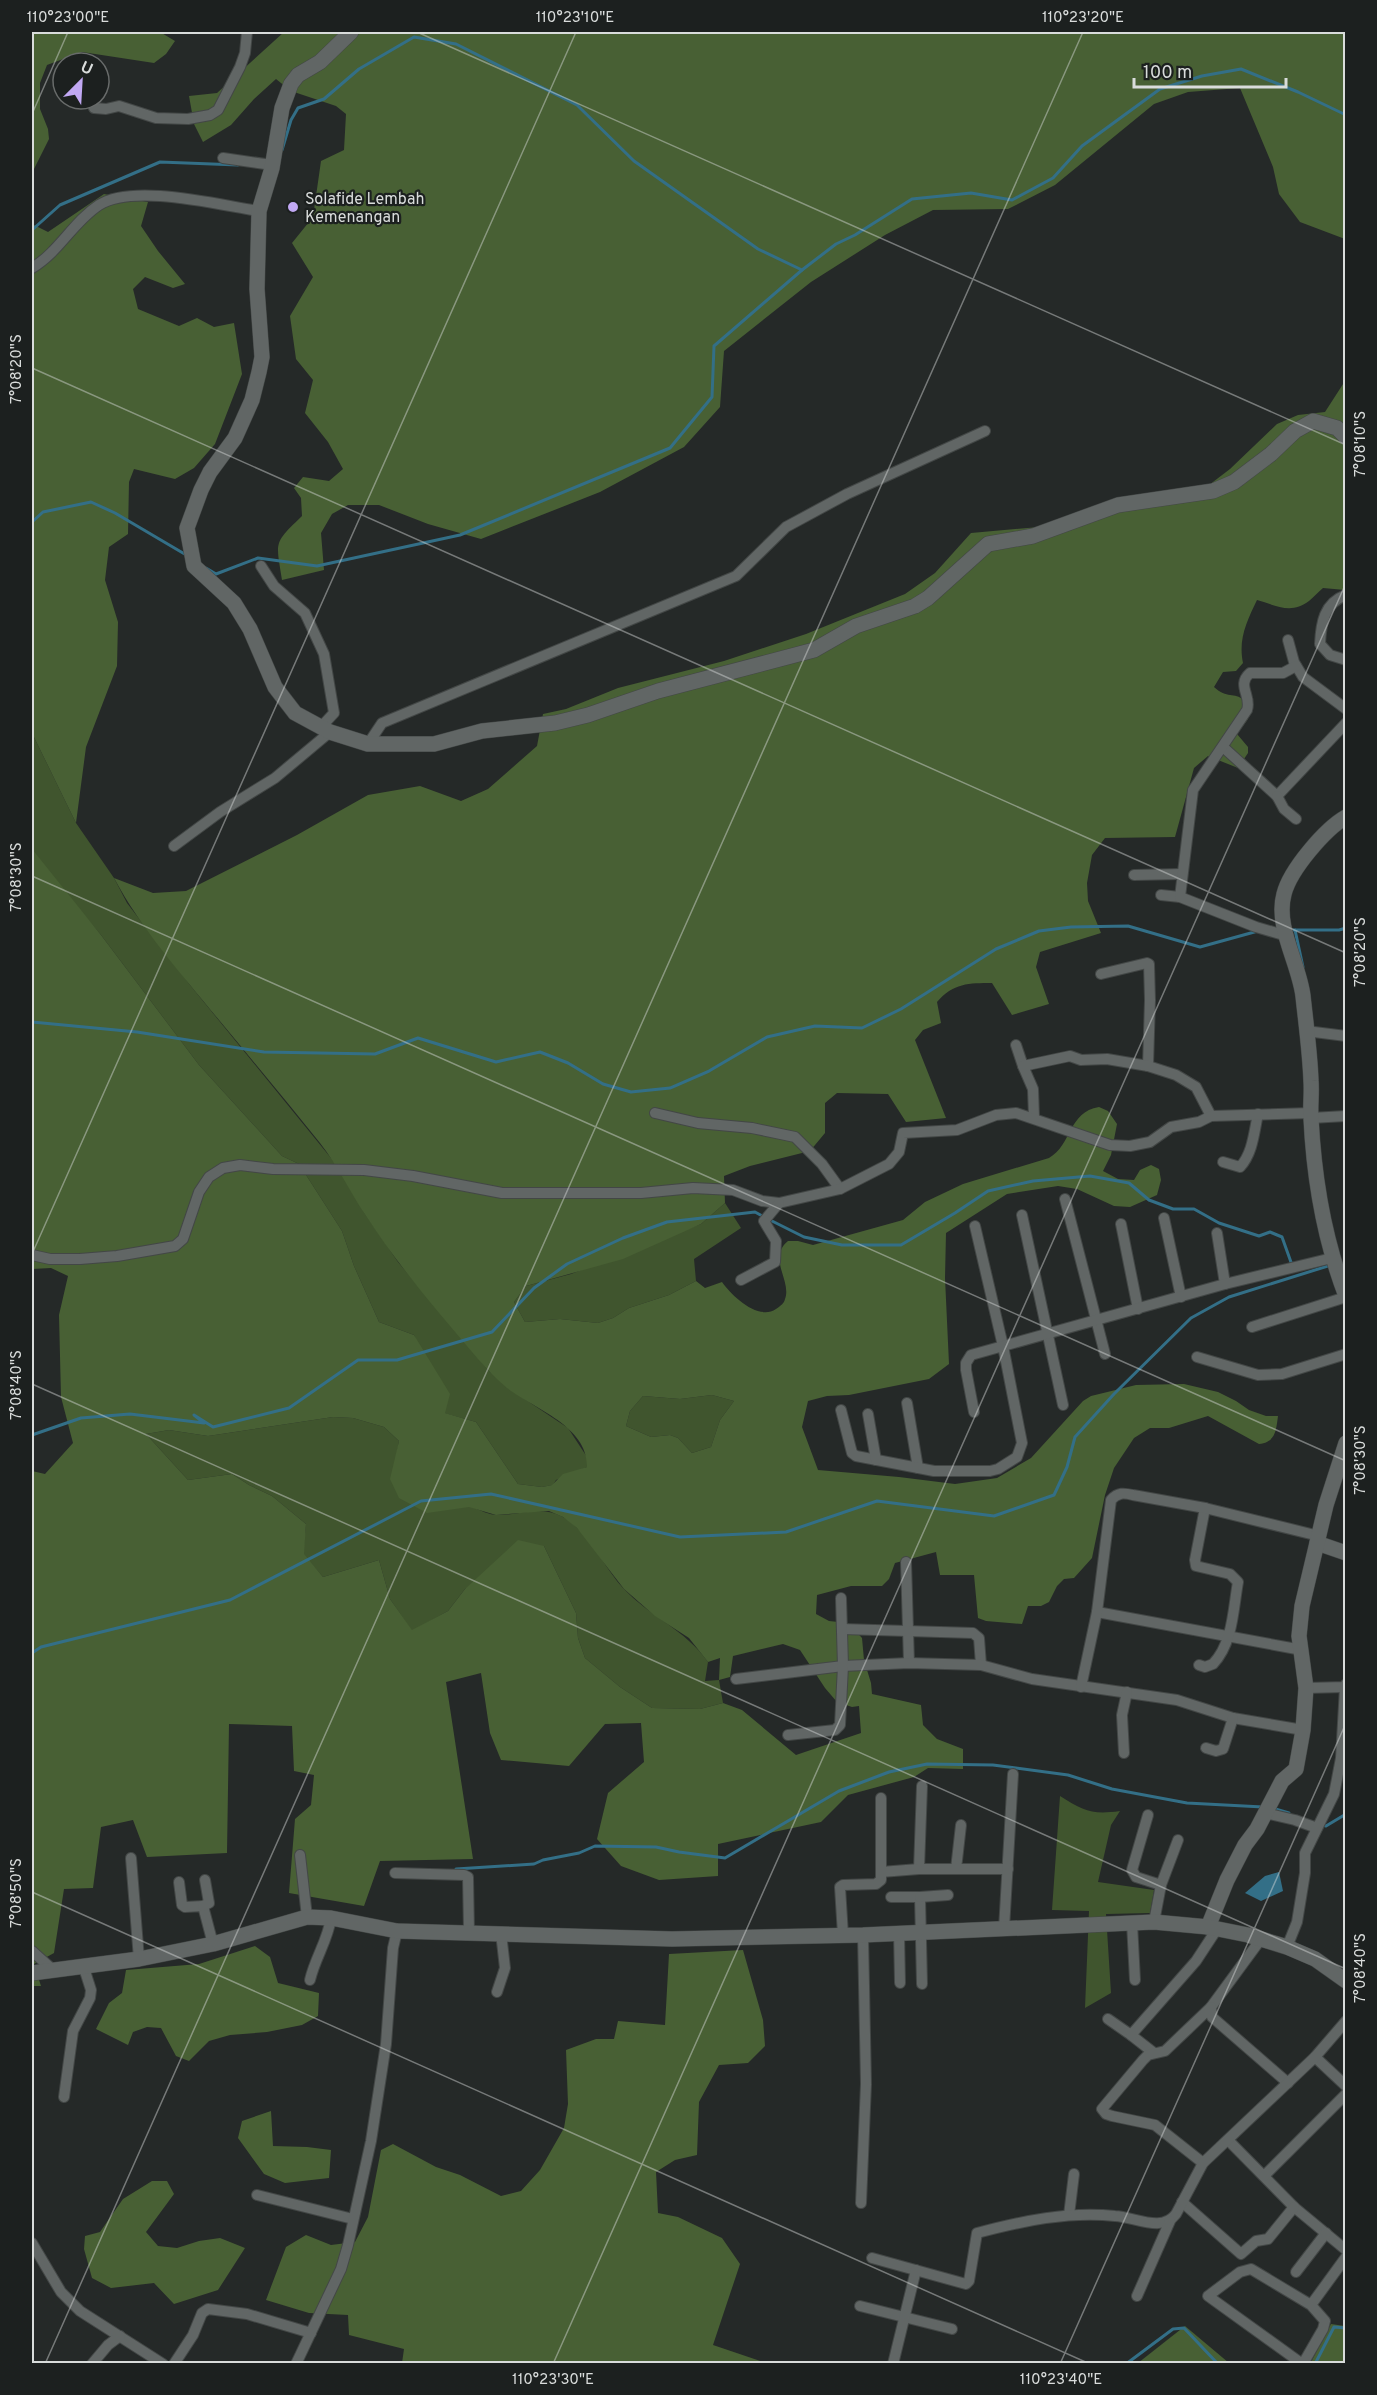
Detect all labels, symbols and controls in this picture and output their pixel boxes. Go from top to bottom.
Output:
text: 110°23'00"E [27,9,109,28]
text: 110°23'10"E [536,9,614,28]
text: 110°23'20"E [1042,9,1124,28]
north arrow [51,51,111,111]
scale bar [1134,51,1286,89]
text: U [77,58,96,81]
text: 100 m [1143,62,1192,85]
place label: Solafide Lembah Kemenangan [305,190,425,228]
marker: Solafide Lembah Kemenangan [286,200,300,214]
text: 7°08'20"S [8,334,27,404]
text: 7°08'10"S [1352,411,1371,477]
text: 7°08'30"S [8,842,27,912]
text: 7°08'20"S [1352,917,1371,987]
text: 7°08'40"S [8,1350,27,1420]
text: 7°08'30"S [1352,1425,1371,1495]
text: 7°08'50"S [8,1858,27,1928]
text: 7°08'40"S [1352,1933,1371,2003]
text: 110°23'30"E [512,2371,594,2390]
text: 110°23'40"E [1020,2371,1102,2390]

